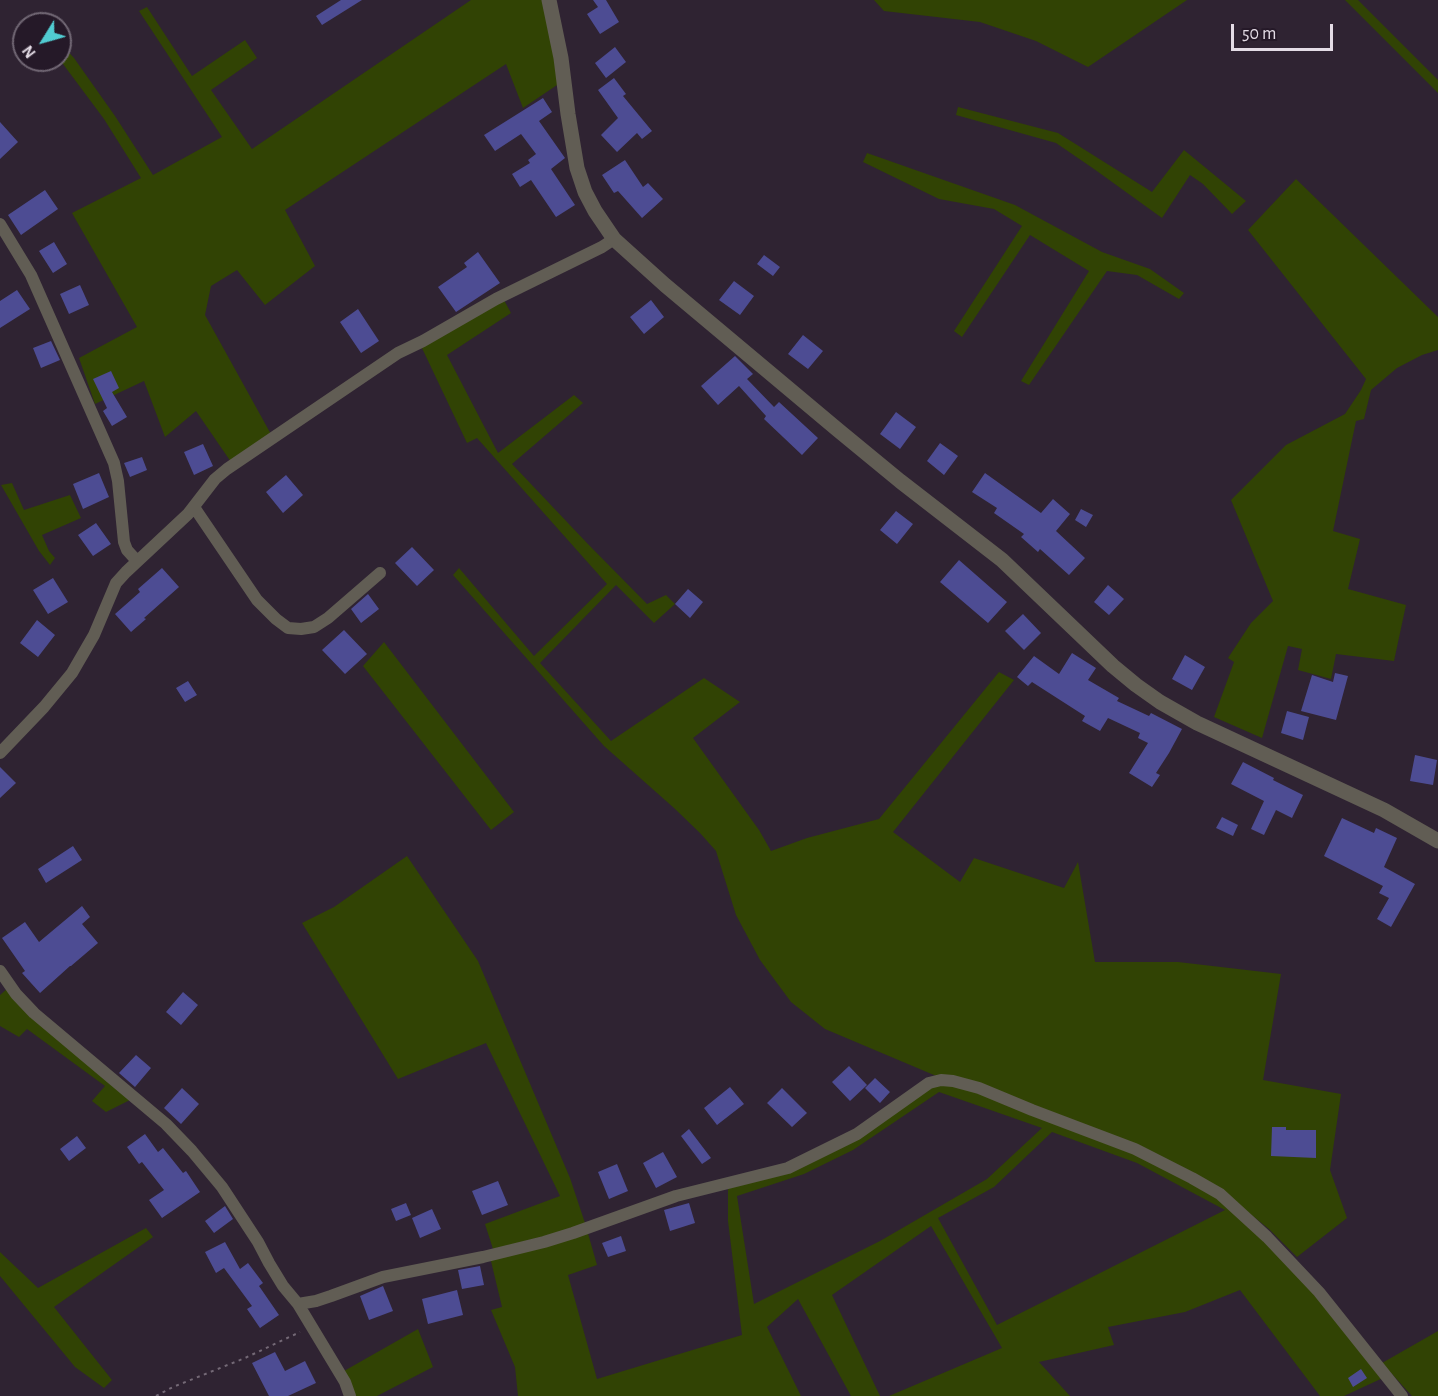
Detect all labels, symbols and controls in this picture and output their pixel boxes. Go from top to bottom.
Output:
north arrow [12,12,72,72]
scale bar [1234,12,1336,50]
text: 50 m [1242,25,1276,43]
text: N [19,42,39,61]

